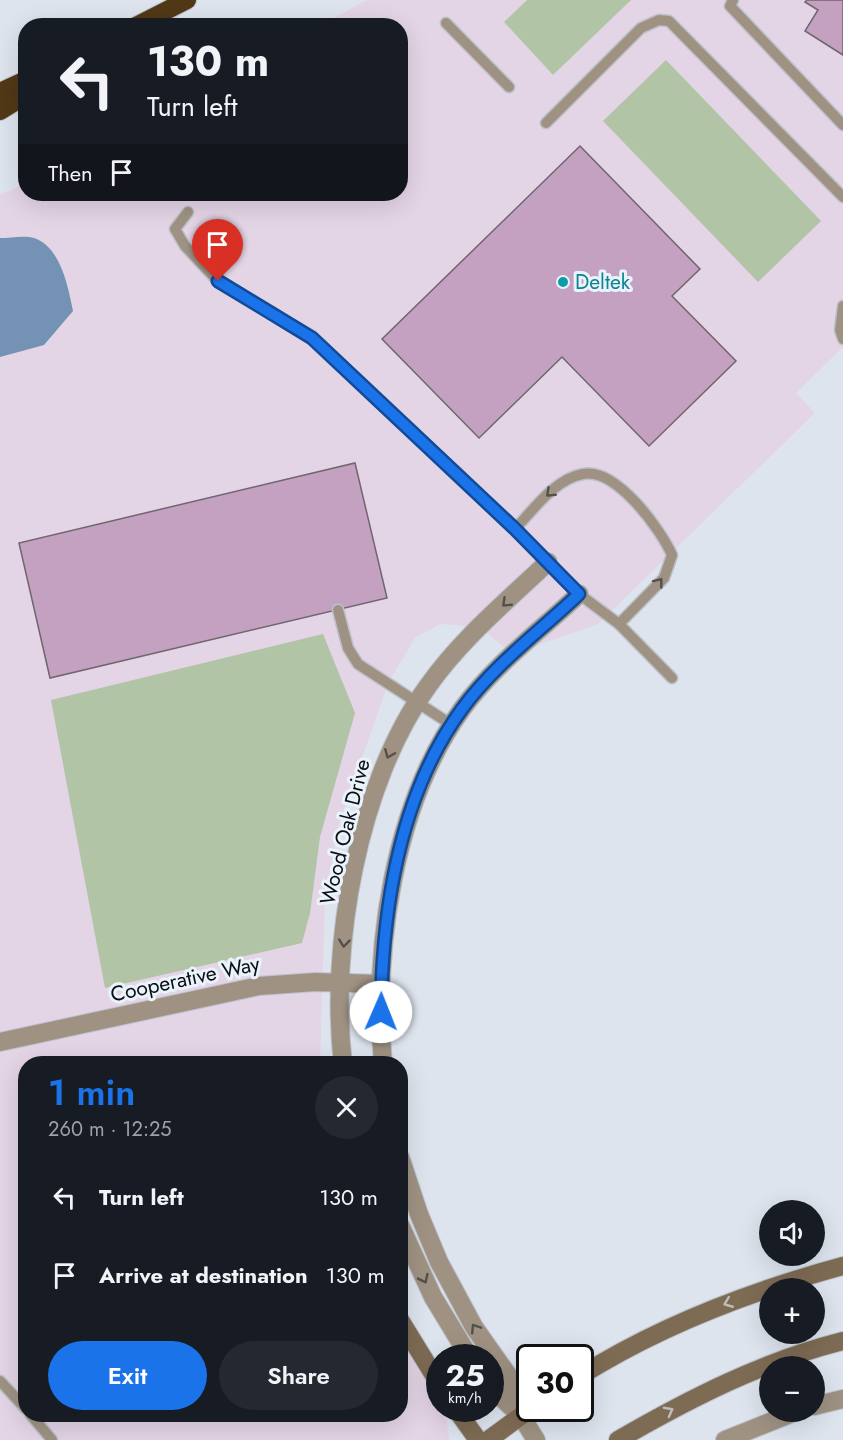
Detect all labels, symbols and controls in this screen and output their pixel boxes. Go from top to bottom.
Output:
text: 130 m [147,31,269,92]
icon: left [48,42,126,120]
text: Turn left [147,87,237,126]
icon: arrive [105,156,138,189]
text: Then [48,157,93,189]
pin [192,219,243,281]
icon: arrive [201,228,234,261]
place label: Deltek [575,267,631,297]
marker: Deltek [556,275,570,289]
one-way arrow [547,485,558,496]
one-way arrow [652,577,663,588]
one-way arrow [502,595,513,606]
one-way arrow [384,748,396,759]
street label: Wood Oak Drive [312,756,378,908]
one-way arrow [338,939,350,948]
street label: Cooperative Way [108,948,263,1009]
position arrow [349,980,413,1044]
text: 1 min [48,1066,135,1118]
button: close [315,1076,378,1139]
text: 260 m · 12:25 [48,1115,172,1144]
icon: left [48,1181,81,1214]
text: Turn left [99,1181,184,1213]
text: 130 m [319,1181,378,1213]
map controls [759,1200,825,1422]
button: sound [759,1200,825,1266]
icon: arrive [48,1259,81,1292]
text: Arrive at destination [99,1259,308,1291]
text: 130 m [326,1259,385,1291]
one-way arrow [417,1272,428,1283]
button: + [759,1278,825,1344]
one-way arrow [723,1296,734,1308]
one-way arrow [471,1324,482,1335]
button: Exit [48,1341,207,1410]
button: Share [219,1341,378,1410]
speed limit sign: 30 [516,1344,594,1422]
text: 25 [445,1354,485,1397]
button: − [759,1356,825,1422]
text: km/h [448,1387,482,1409]
one-way arrow [663,1407,673,1418]

